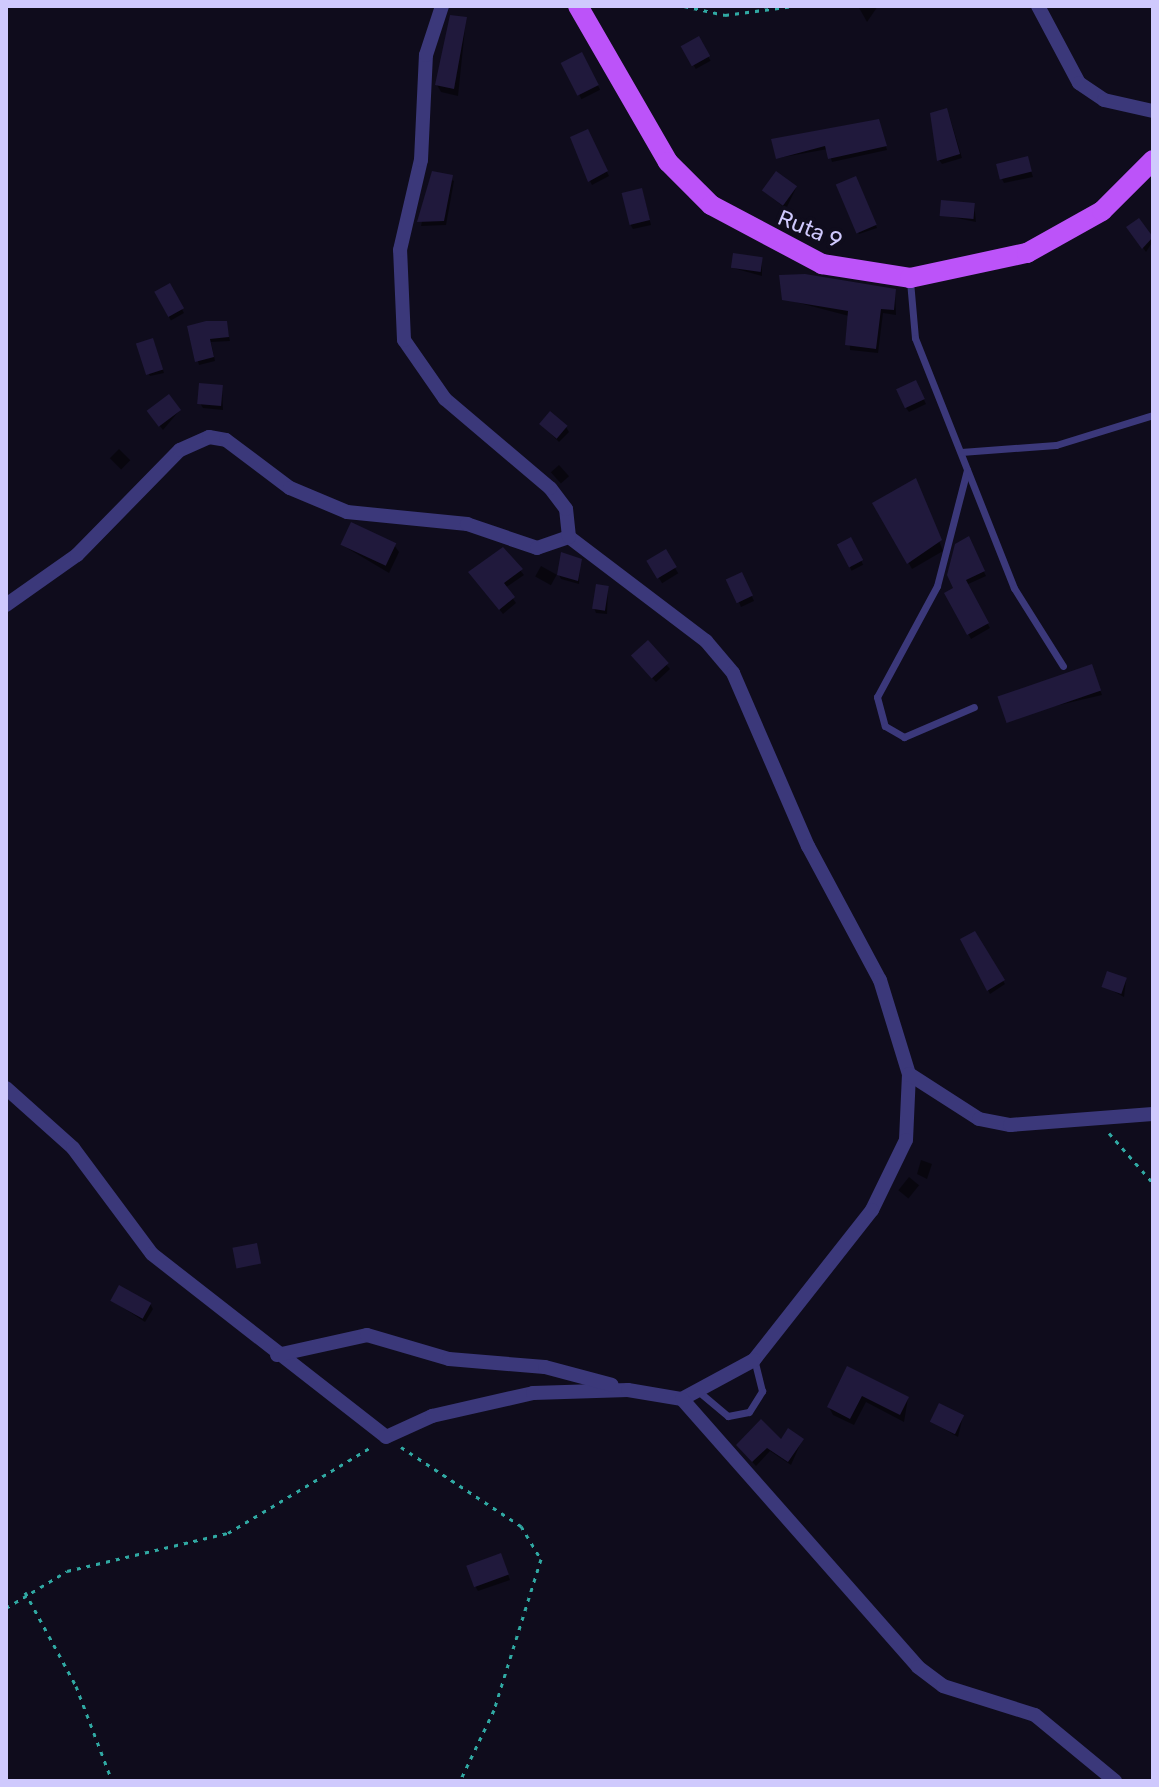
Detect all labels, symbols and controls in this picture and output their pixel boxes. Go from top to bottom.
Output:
street label: Ruta 9 [774,204,846,254]

